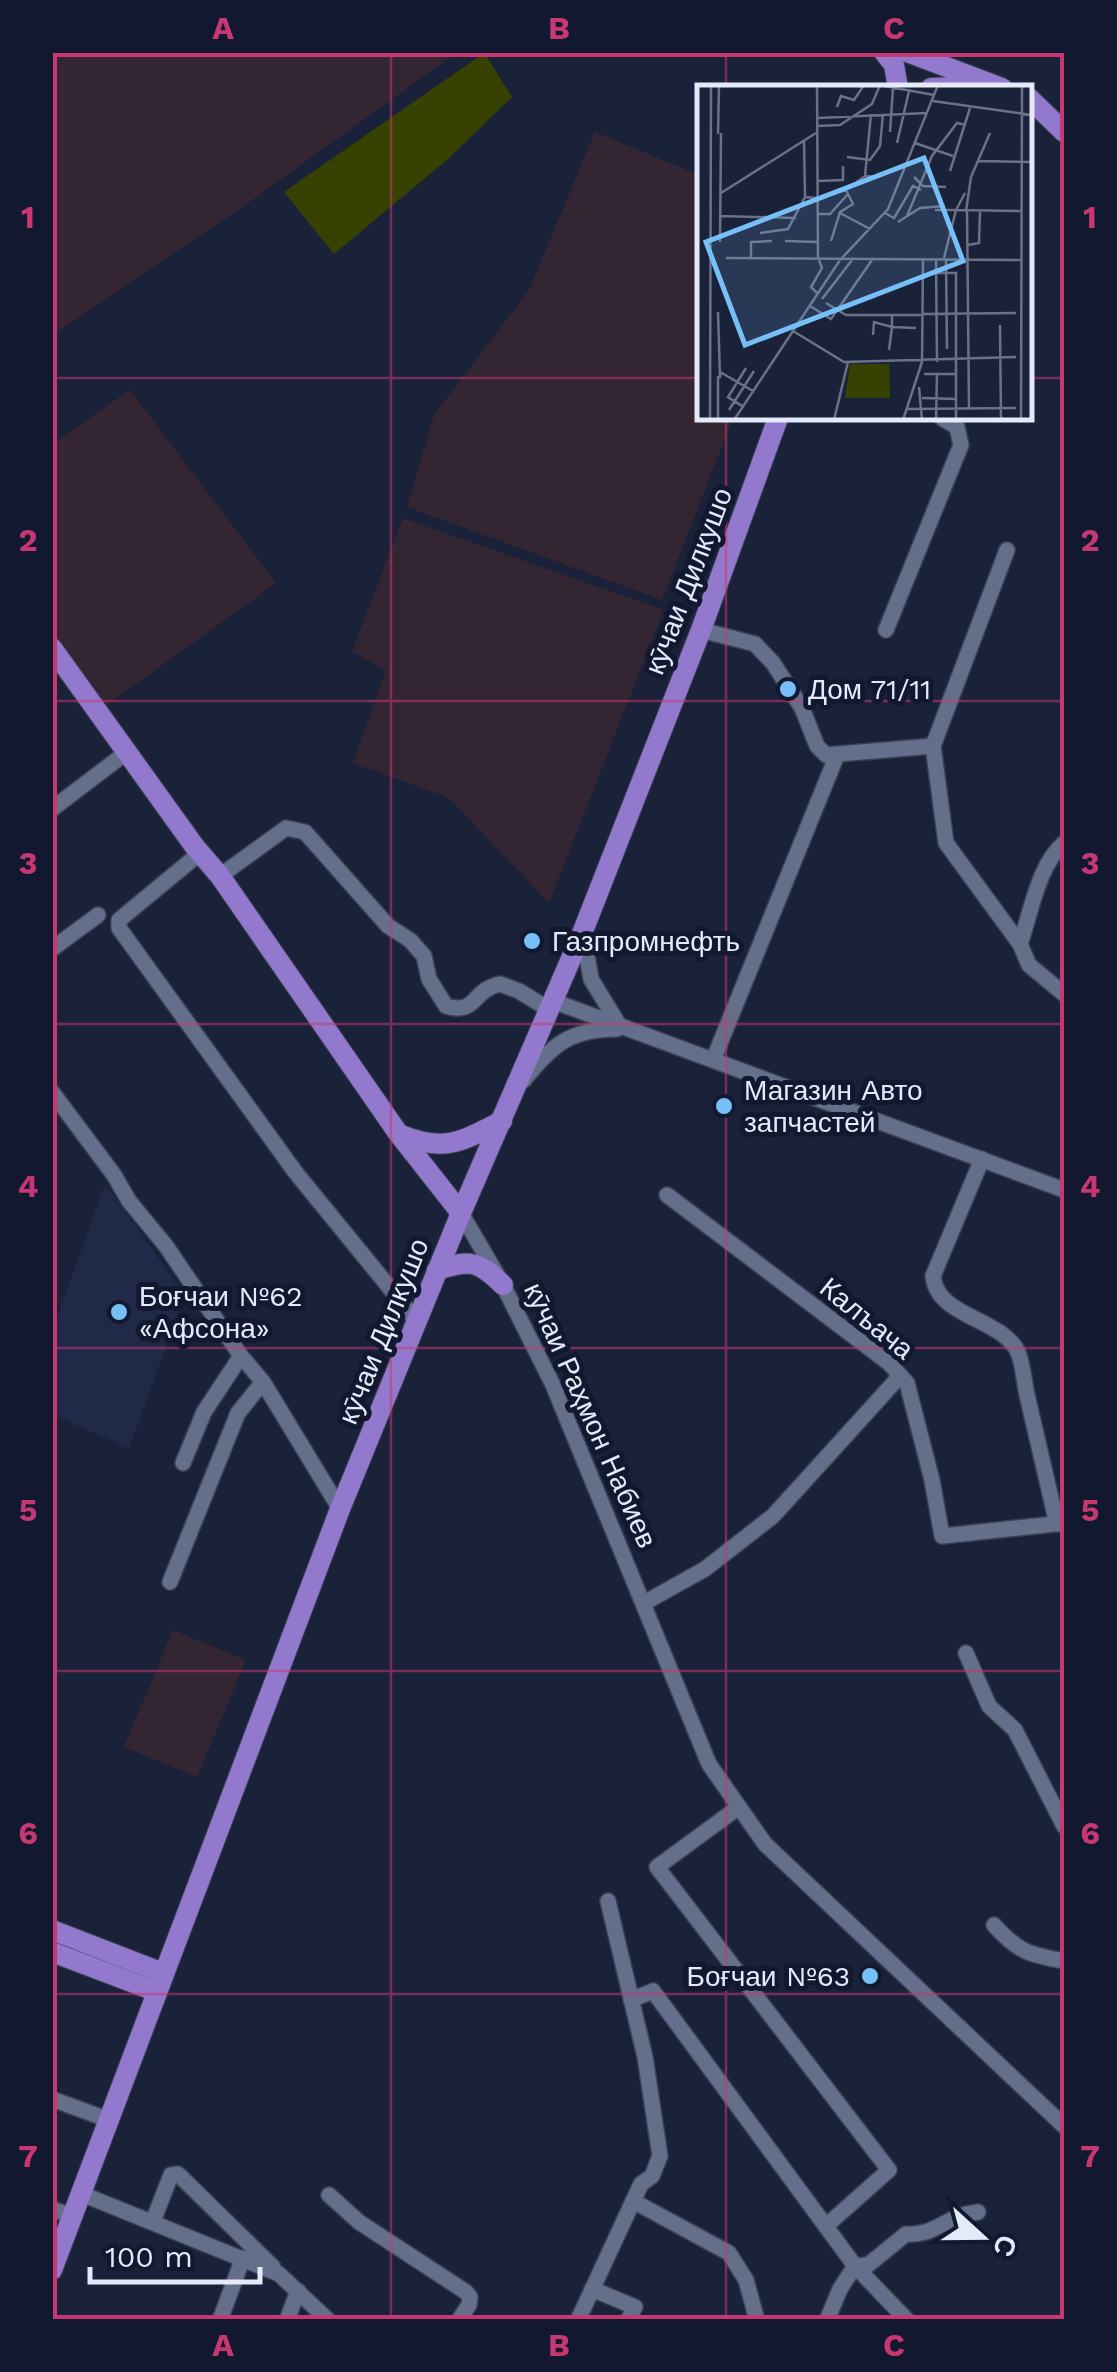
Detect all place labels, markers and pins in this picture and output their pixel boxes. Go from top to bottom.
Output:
place label: Дом 71/11 [808,673,931,706]
marker: Дом 71/11 [777,678,799,700]
place label: Газпромнефть [552,925,740,958]
marker: Газпромнефть [521,930,543,952]
place label: Магазин Авто запчастей [744,1074,923,1139]
marker: Магазин Авто запчастей [713,1095,735,1117]
place label: Боғчаи №62 «Афсона» [139,1280,303,1345]
marker: Боғчаи №62 «Афсона» [108,1301,130,1323]
place label: Боғчаи №63 [687,1960,850,1993]
marker: Боғчаи №63 [859,1965,881,1987]

